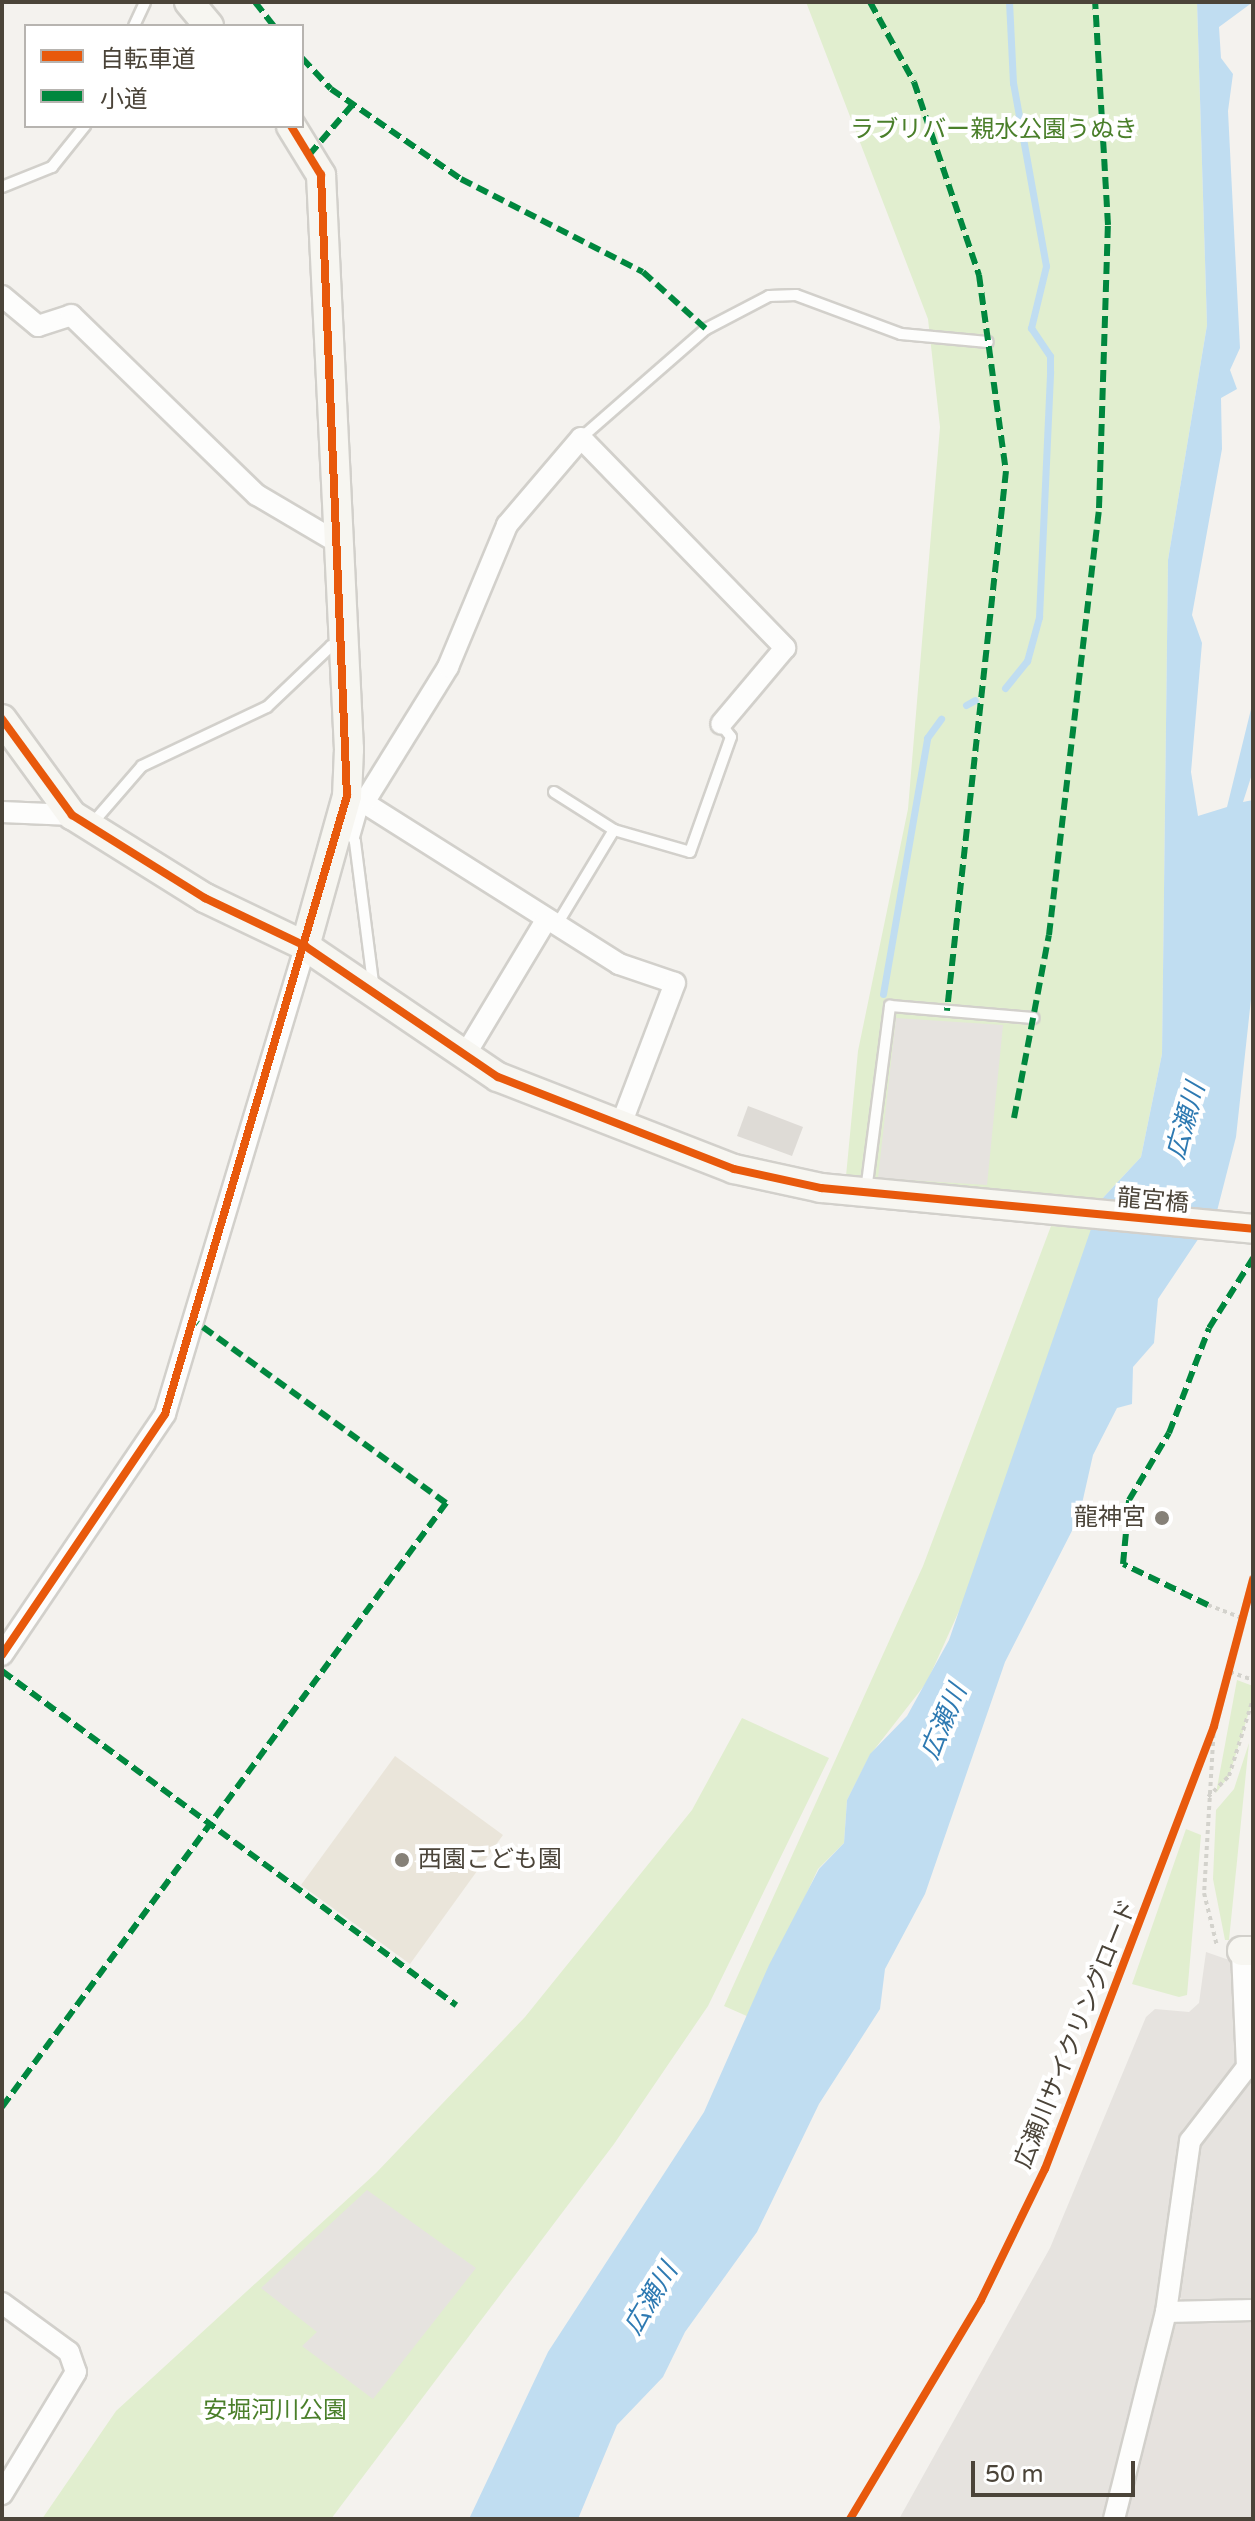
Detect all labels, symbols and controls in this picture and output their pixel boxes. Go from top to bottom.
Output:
legend [24,24,304,128]
text: 自転車道 [100,45,196,74]
text: 小道 [100,85,148,114]
park label: ラブリバー親水公園うぬき [850,116,1138,144]
water label: 広瀬川 [1160,1079,1212,1163]
street label: 龍宮橋 [1116,1184,1190,1218]
place label: 龍神宮 [1074,1504,1146,1532]
marker: 龍神宮 [1153,1509,1171,1527]
water label: 広瀬川 [914,1680,974,1764]
place label: 西園こども園 [418,1846,562,1874]
marker: 西園こども園 [393,1851,411,1869]
street label: 広瀬川サイクリングロード [1009,1895,1143,2173]
water label: 広瀬川 [618,2258,684,2340]
park label: 安堀河川公園 [203,2397,347,2425]
scale bar [975,2445,1139,2495]
text: 50 m [985,2460,1043,2489]

